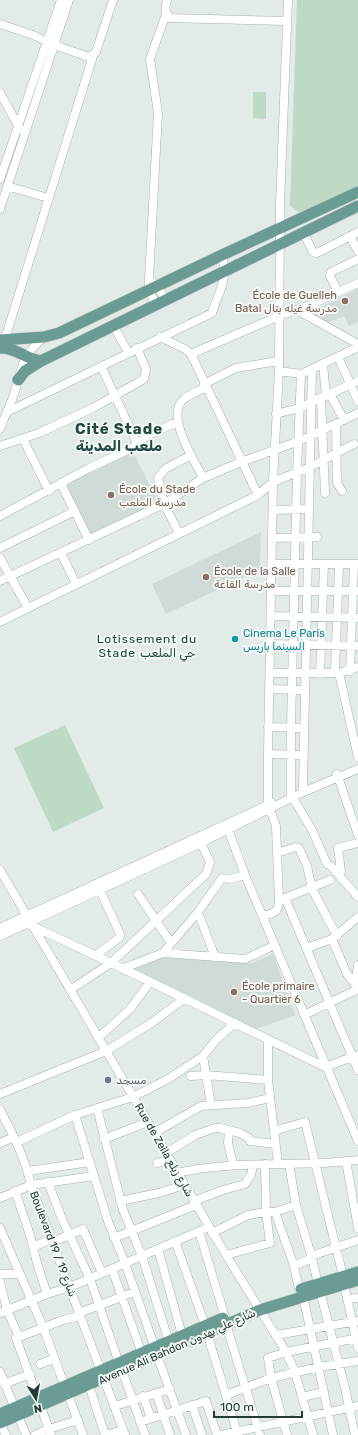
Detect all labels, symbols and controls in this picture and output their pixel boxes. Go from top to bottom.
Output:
place label: École de Guelleh Batal مدرسة غيله بتال [235,289,337,315]
marker: École de Guelleh Batal مدرسة غيله بتال [340,296,350,306]
district label: Cité Stade ملعب المدينة [75,420,163,455]
place label: École du Stade مدرسة الملعب [119,483,195,509]
marker: École du Stade مدرسة الملعب [106,490,116,500]
place label: École de la Salle مدرسة القاعة [214,565,296,591]
marker: École de la Salle مدرسة القاعة [201,572,211,582]
place label: Cinema Le Paris السينما باريس [243,627,325,653]
district label: Lotissement du Stade حي الملعب [97,632,197,662]
marker: Cinema Le Paris السينما باريس [230,634,240,644]
place label: École primaire - Quartier 6 [242,980,315,1006]
marker: École primaire - Quartier 6 [229,987,239,997]
place label: مسجد [116,1074,146,1087]
marker: مسجد [103,1075,113,1085]
street label: Rue de Zeila شارع زيلع [130,1101,196,1200]
street label: Boulevard 19 / شارع 19 [25,1189,79,1299]
street label: Avenue Ali Bahdon شارع علي بهدون [97,1306,258,1389]
north arrow [16,1379,56,1419]
scale bar [214,1393,302,1419]
text: 100 m [220,1400,254,1414]
text: N [33,1401,43,1415]

